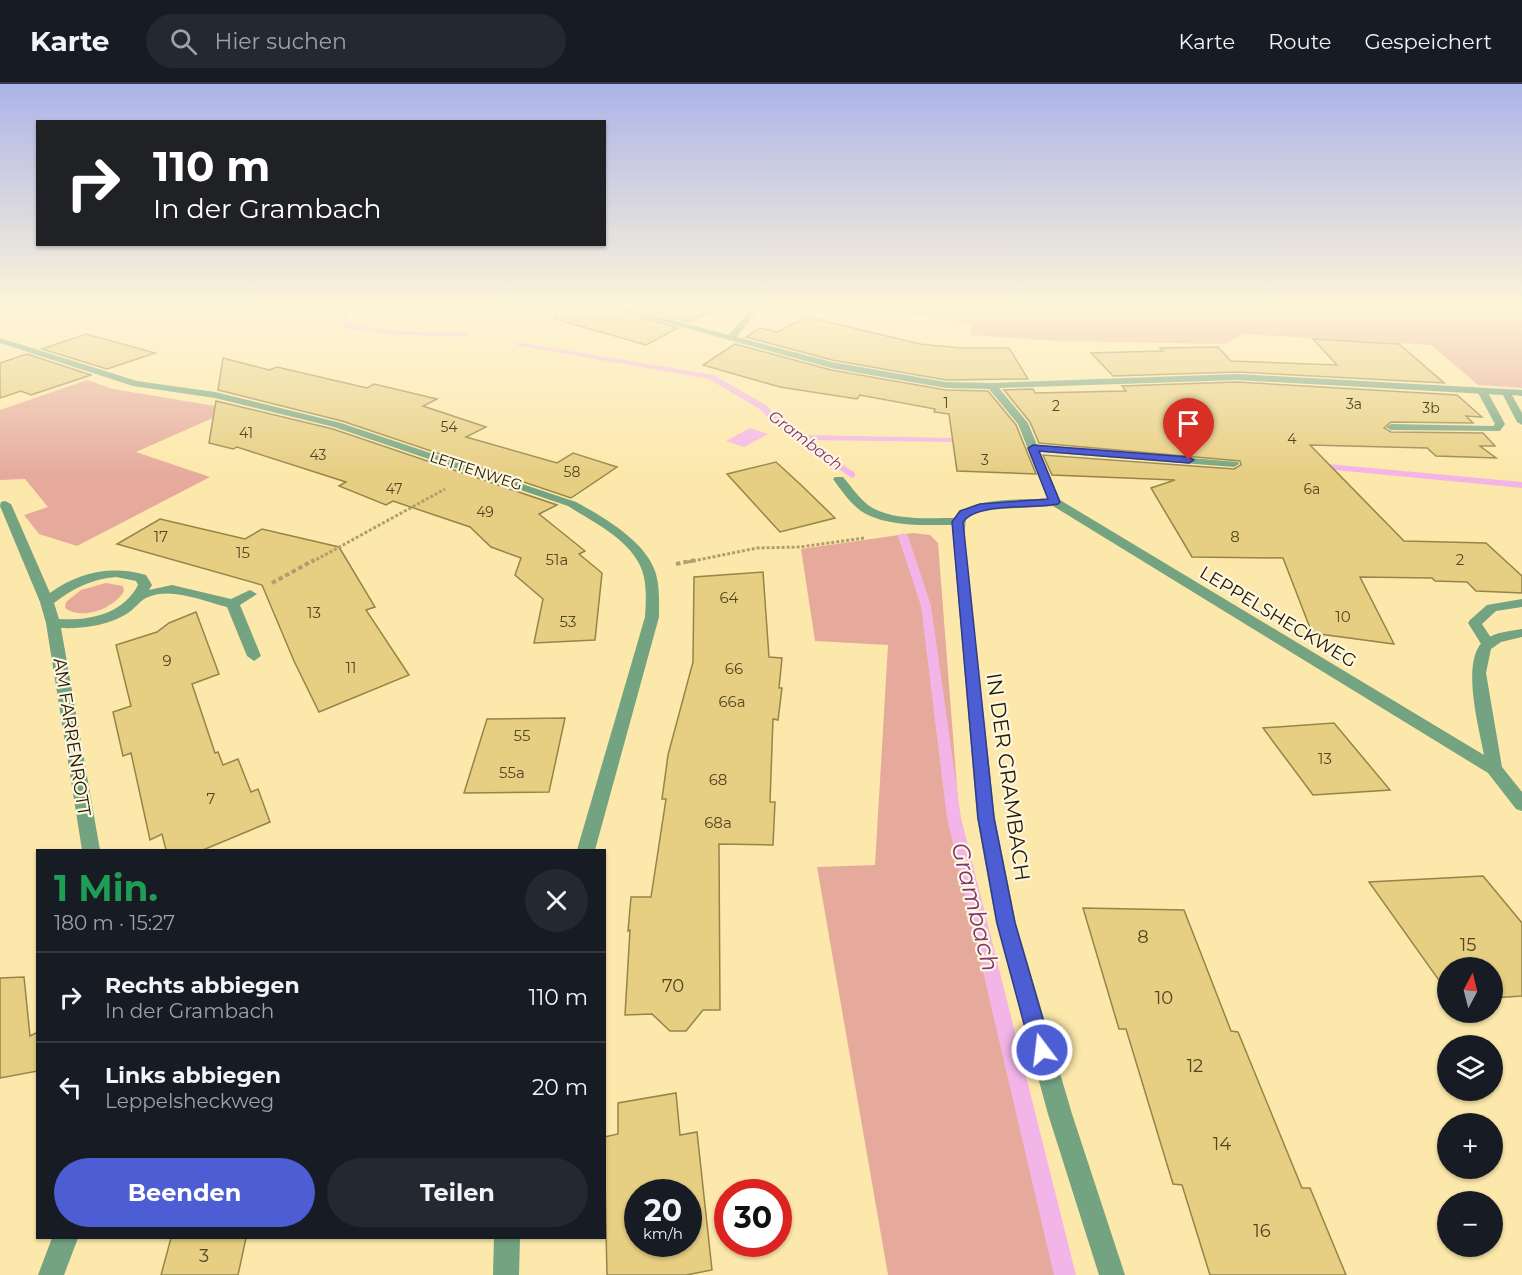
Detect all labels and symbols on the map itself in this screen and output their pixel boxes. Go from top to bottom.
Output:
house number: 1 [943,394,949,412]
house number: 3a [1346,395,1362,413]
house number: 2 [1052,397,1060,415]
pin [1163,398,1214,460]
house number: 3b [1422,399,1440,417]
water label: Grambach [765,406,846,474]
house number: 54 [440,418,458,436]
house number: 41 [239,424,253,442]
house number: 4 [1287,430,1297,448]
house number: 43 [310,446,327,464]
street label: LETTENWEG [427,447,525,494]
house number: 3 [981,451,989,469]
house number: 58 [564,463,580,481]
house number: 47 [386,480,402,498]
house number: 6a [1304,480,1320,498]
house number: 49 [476,503,494,521]
house number: 17 [154,527,168,546]
house number: 8 [1230,527,1240,546]
house number: 15 [236,543,250,562]
house number: 51a [546,550,568,569]
house number: 2 [1456,550,1464,569]
street label: LEPPELSHECKWEG [1196,562,1360,672]
house number: 64 [719,588,739,607]
house number: 13 [307,603,321,622]
house number: 10 [1335,607,1351,626]
house number: 53 [560,612,576,631]
house number: 9 [162,651,172,670]
street label: AM FARRENROTT [49,656,95,818]
house number: 11 [346,658,356,677]
house number: 66 [725,659,743,678]
street label: IN DER GRAMBACH [981,671,1035,883]
house number: 66a [718,692,746,711]
house number: 55 [514,726,530,745]
house number: 13 [1318,749,1332,768]
house number: 55a [499,763,525,782]
house number: 68 [709,770,727,789]
house number: 7 [207,789,216,808]
house number: 68a [704,813,732,832]
water label: Grambach [945,839,1005,974]
house number: 8 [1137,926,1149,948]
house number: 15 [1460,934,1476,956]
north arrow [1437,957,1503,1023]
house number: 70 [662,975,684,997]
house number: 10 [1155,987,1173,1009]
position arrow [1010,1018,1074,1082]
house number: 12 [1187,1055,1203,1077]
house number: 14 [1213,1133,1231,1155]
speed limit sign: 30 [714,1179,792,1257]
house number: 16 [1253,1220,1271,1242]
house number: 3 [199,1245,209,1267]

